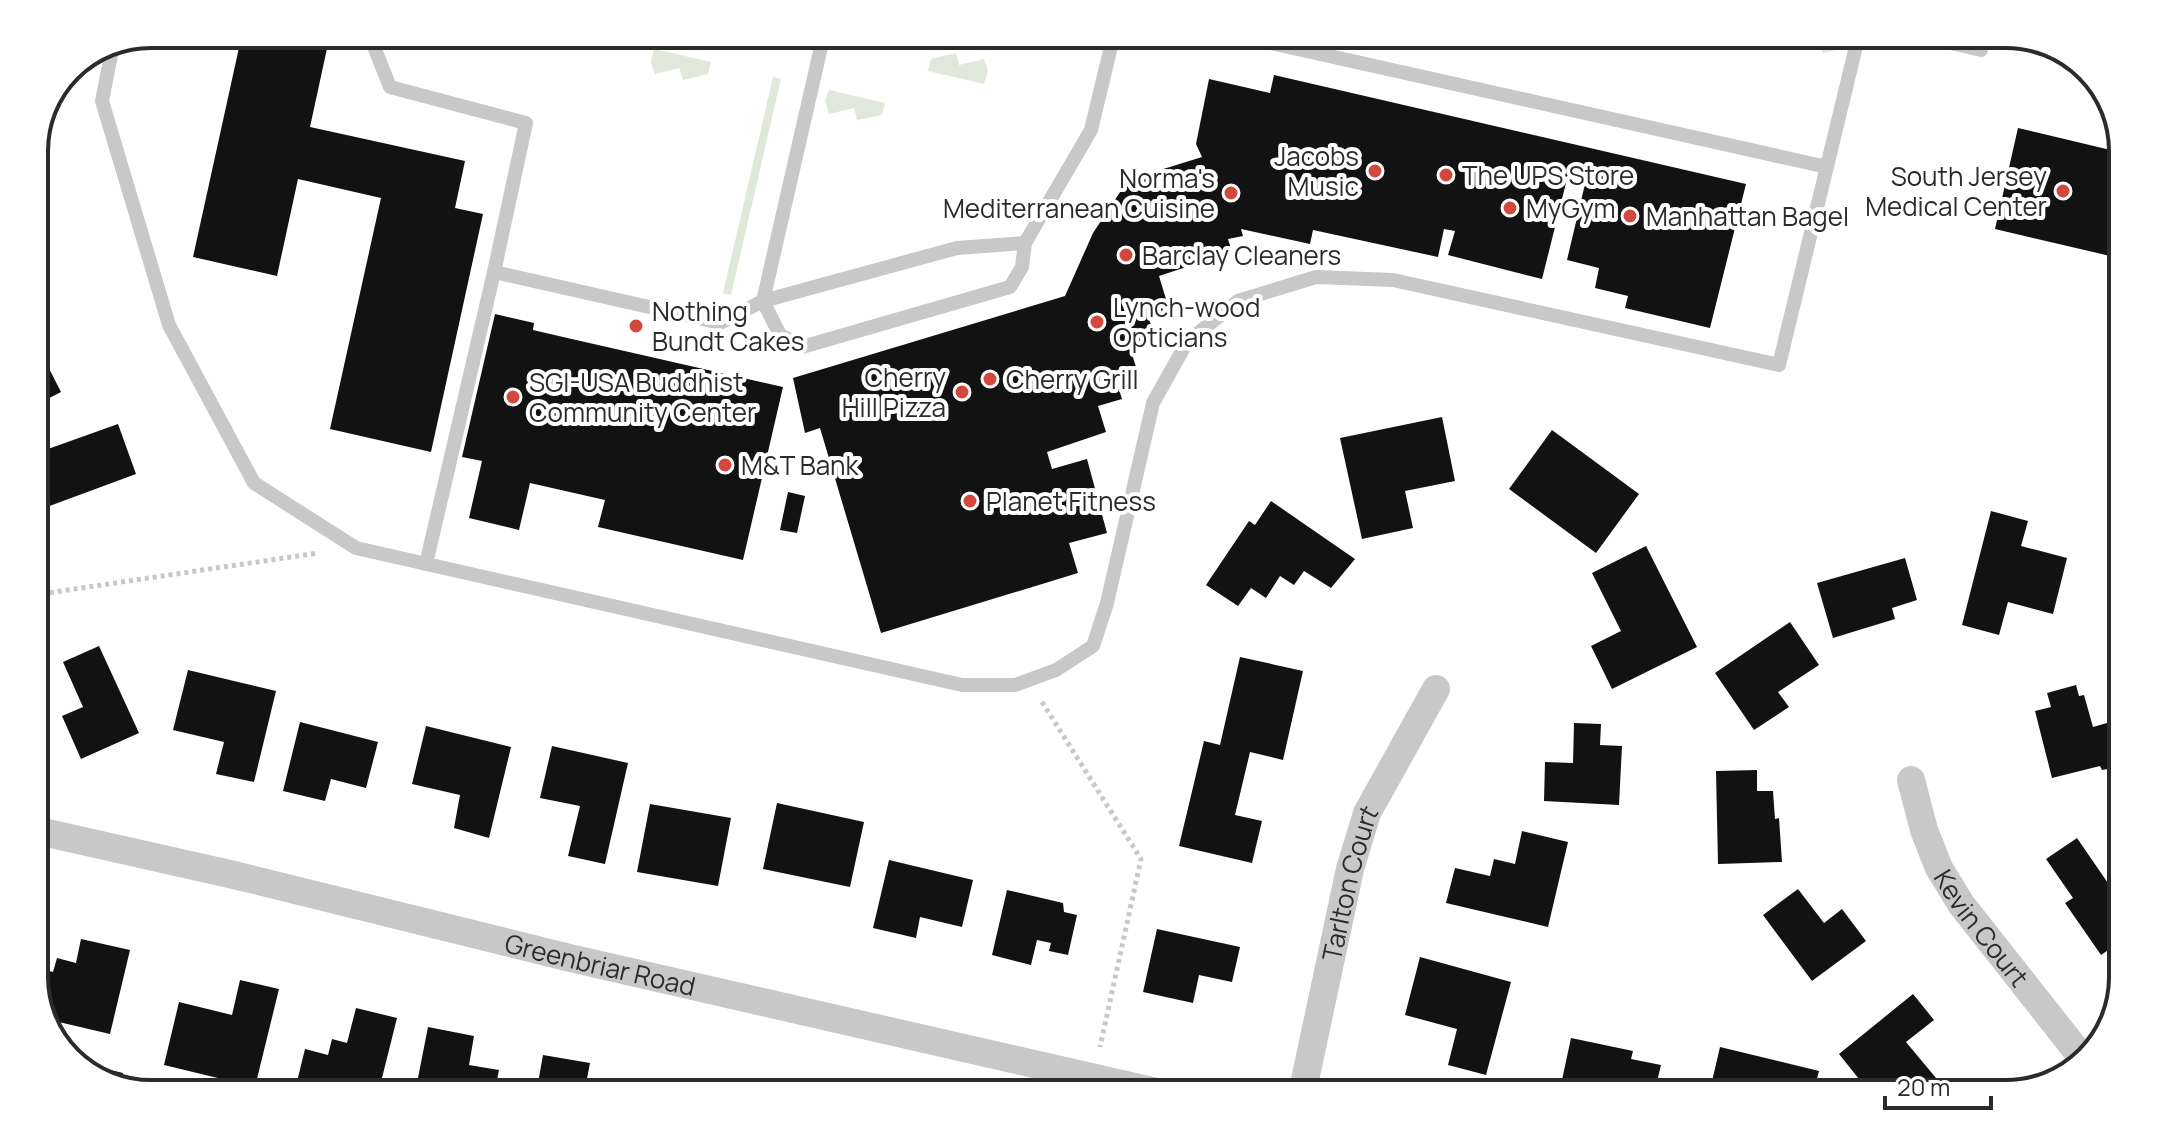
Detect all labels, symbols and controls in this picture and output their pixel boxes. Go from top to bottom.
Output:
place label: Jacobs Music [1274,138,1359,204]
place label: The UPS Store [1462,157,1634,193]
place label: South Jersey Medical Center [1865,158,2047,224]
place label: Norma's Mediterranean Cuisine [943,160,1215,226]
marker: Jacobs Music [1366,162,1384,180]
marker: The UPS Store [1437,166,1455,184]
marker: South Jersey Medical Center [2054,182,2072,200]
marker: Norma's Mediterranean Cuisine [1222,184,1240,202]
place label: MyGym [1526,190,1616,226]
place label: Manhattan Bagel [1646,198,1849,234]
marker: MyGym [1501,199,1519,217]
marker: Manhattan Bagel [1621,207,1639,225]
place label: Barclay Cleaners [1142,237,1341,273]
marker: Barclay Cleaners [1117,246,1135,264]
place label: Lynch-wood Opticians [1113,289,1260,355]
place label: Nothing Bundt Cakes [652,293,804,359]
marker: Lynch-wood Opticians [1088,313,1106,331]
marker: Nothing Bundt Cakes [627,317,645,335]
place label: Cherry Hill Pizza [842,359,946,425]
place label: Cherry Grill [1006,361,1139,397]
place label: SGI-USA Buddhist Community Center [529,364,756,430]
marker: Cherry Grill [981,370,999,388]
marker: Cherry Hill Pizza [953,383,971,401]
marker: SGI-USA Buddhist Community Center [504,388,522,406]
place label: M&T Bank [741,447,860,483]
marker: M&T Bank [716,456,734,474]
place label: Planet Fitness [986,483,1156,519]
marker: Planet Fitness [961,492,979,510]
street label: Tarlton Court [1313,798,1386,964]
street label: Kevin Court [1926,862,2037,994]
street label: Greenbriar Road [501,925,699,1004]
scale bar [1885,1060,1991,1110]
text: 20 m [1897,1070,1950,1103]

